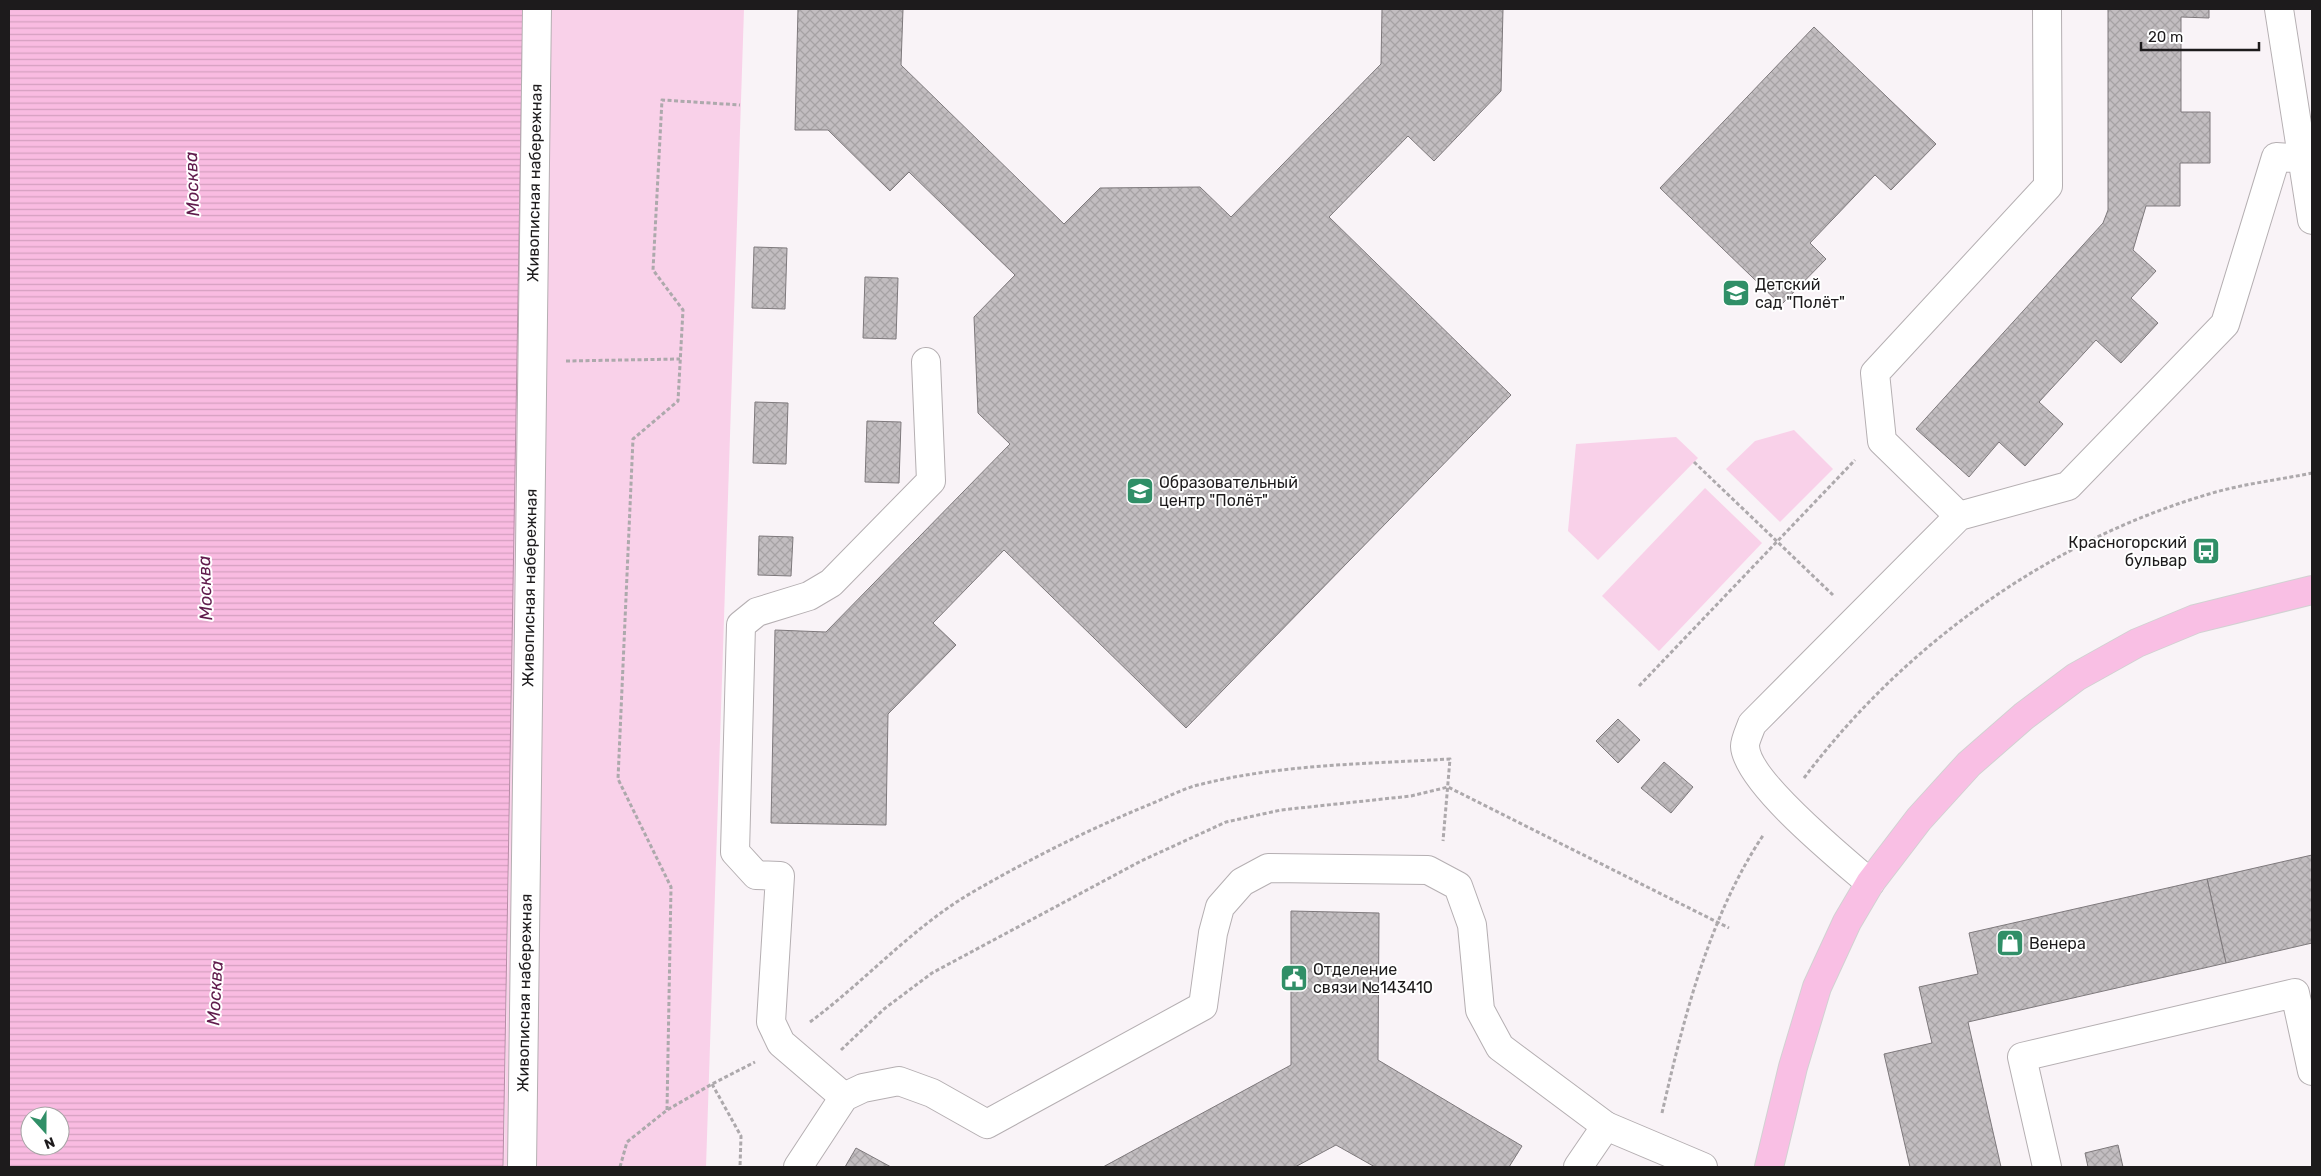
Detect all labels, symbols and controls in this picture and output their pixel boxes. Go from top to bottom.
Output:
scale bar [2141,20,2258,52]
text: 20 m [2148,28,2183,46]
street label: Живописная набережная [523,84,546,282]
water label: Москва [180,151,204,217]
place label: Детский сад "Полёт" [1755,275,1845,312]
school or university icon: Детский сад "Полёт" [1721,278,1751,308]
place label: Образовательный центр "Полёт" [1159,473,1298,510]
school or university icon: Образовательный центр "Полёт" [1125,476,1155,506]
street label: Живописная набережная [518,489,541,687]
place label: Красногорский бульвар [2068,533,2187,570]
bus stop icon: Красногорский бульвар [2191,536,2221,566]
water label: Москва [193,555,217,621]
street label: Живописная набережная [513,894,536,1092]
shop icon: Венера [1995,928,2025,958]
place label: Венера [2029,934,2086,953]
water label: Москва [202,960,228,1026]
place label: Отделение связи №143410 [1313,960,1433,997]
public building icon: Отделение связи №143410 [1279,963,1309,993]
north arrow [20,1106,70,1156]
text: N [42,1133,57,1152]

